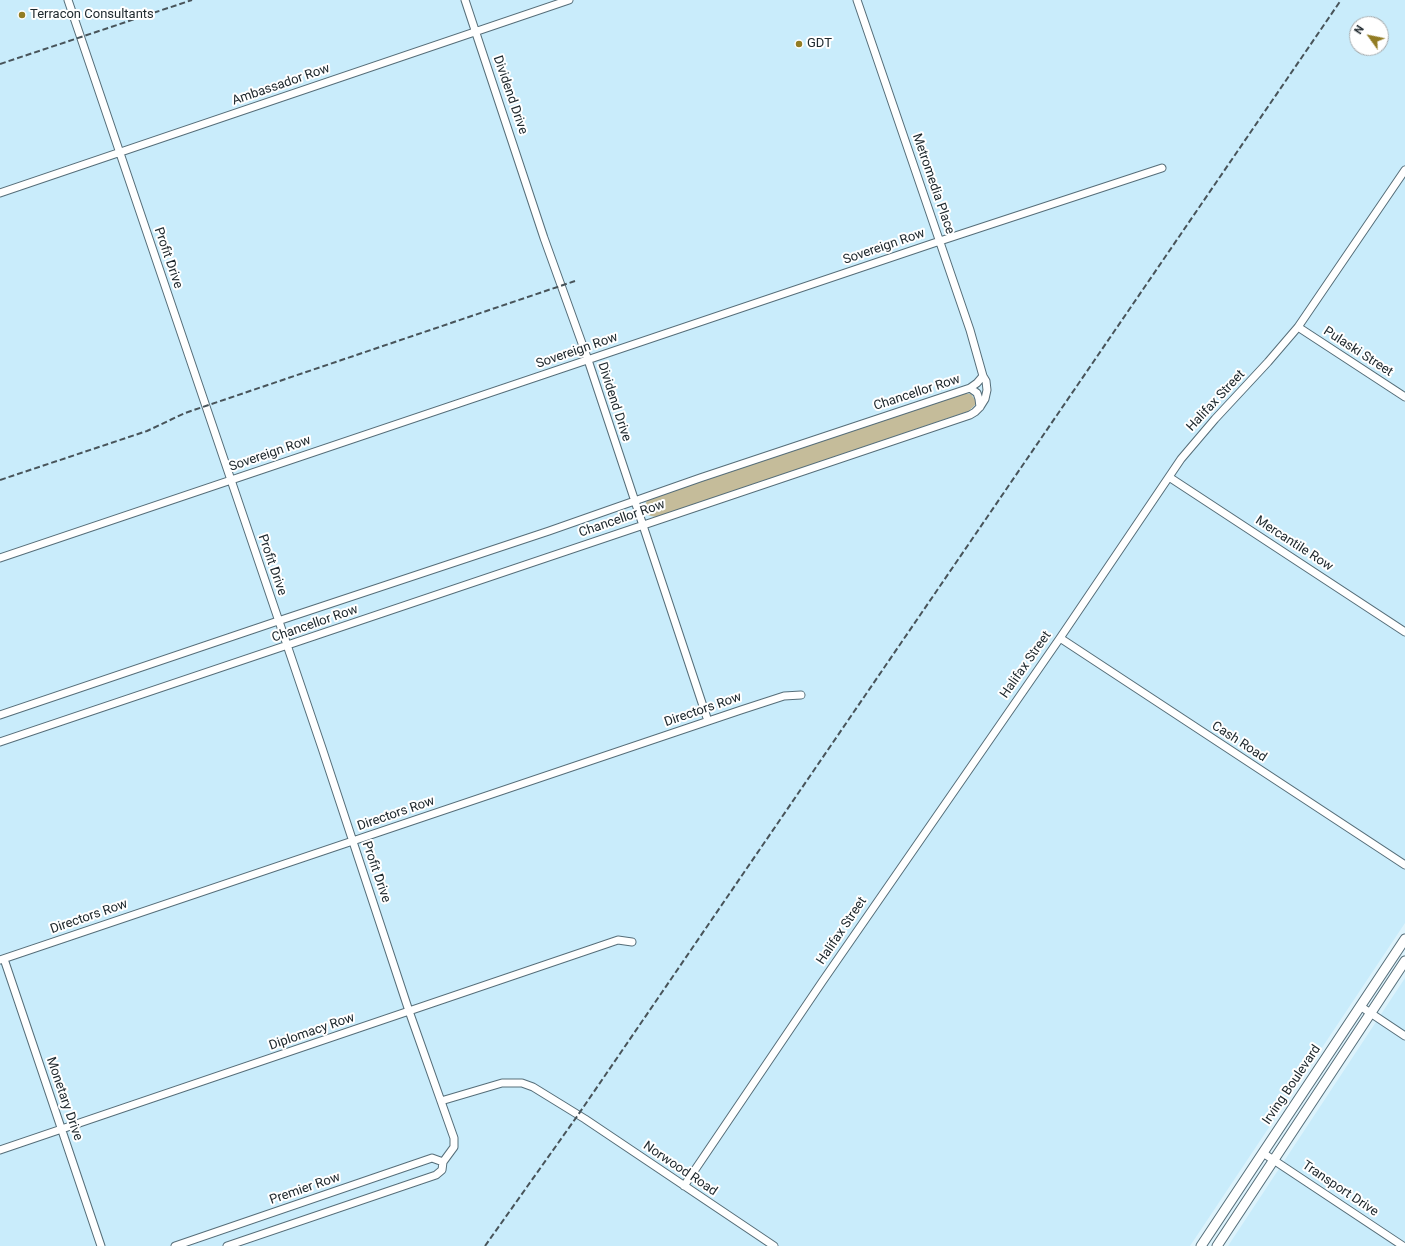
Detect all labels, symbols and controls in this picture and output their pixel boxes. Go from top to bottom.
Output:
place label: Terracon Consultants [30,7,154,23]
marker: Terracon Consultants [17,10,27,20]
north arrow [1349,16,1389,56]
text: N [1352,23,1367,37]
place label: GDT [807,36,832,52]
marker: GDT [794,39,804,49]
street label: Dividend Drive [489,54,531,136]
street label: Ambassador Row [230,61,332,109]
street label: Metromedia Place [908,132,958,236]
street label: Profit Drive [150,225,186,291]
street label: Sovereign Row [841,226,927,268]
street label: Pulaski Street [1320,324,1396,380]
street label: Sovereign Row [534,330,620,372]
street label: Dividend Drive [594,360,634,444]
street label: Halifax Street [1184,367,1248,435]
street label: Chancellor Row [872,372,962,414]
street label: Sovereign Row [227,433,313,475]
street label: Chancellor Row [577,497,667,541]
street label: Mercantile Row [1252,513,1336,575]
street label: Profit Drive [254,532,290,598]
street label: Chancellor Row [270,602,360,646]
street label: Halifax Street [997,628,1055,702]
street label: Directors Row [662,689,744,731]
street label: Cash Road [1209,718,1269,766]
street label: Directors Row [355,793,437,835]
street label: Profit Drive [358,839,394,905]
street label: Halifax Street [814,894,870,968]
street label: Directors Row [48,896,130,938]
street label: Diplomacy Row [267,1010,357,1054]
street label: Irving Boulevard [1260,1042,1324,1128]
street label: Monetary Drive [42,1055,86,1143]
street label: Norwood Road [640,1138,720,1200]
street label: Transport Drive [1299,1158,1381,1220]
street label: Premier Row [268,1170,342,1208]

